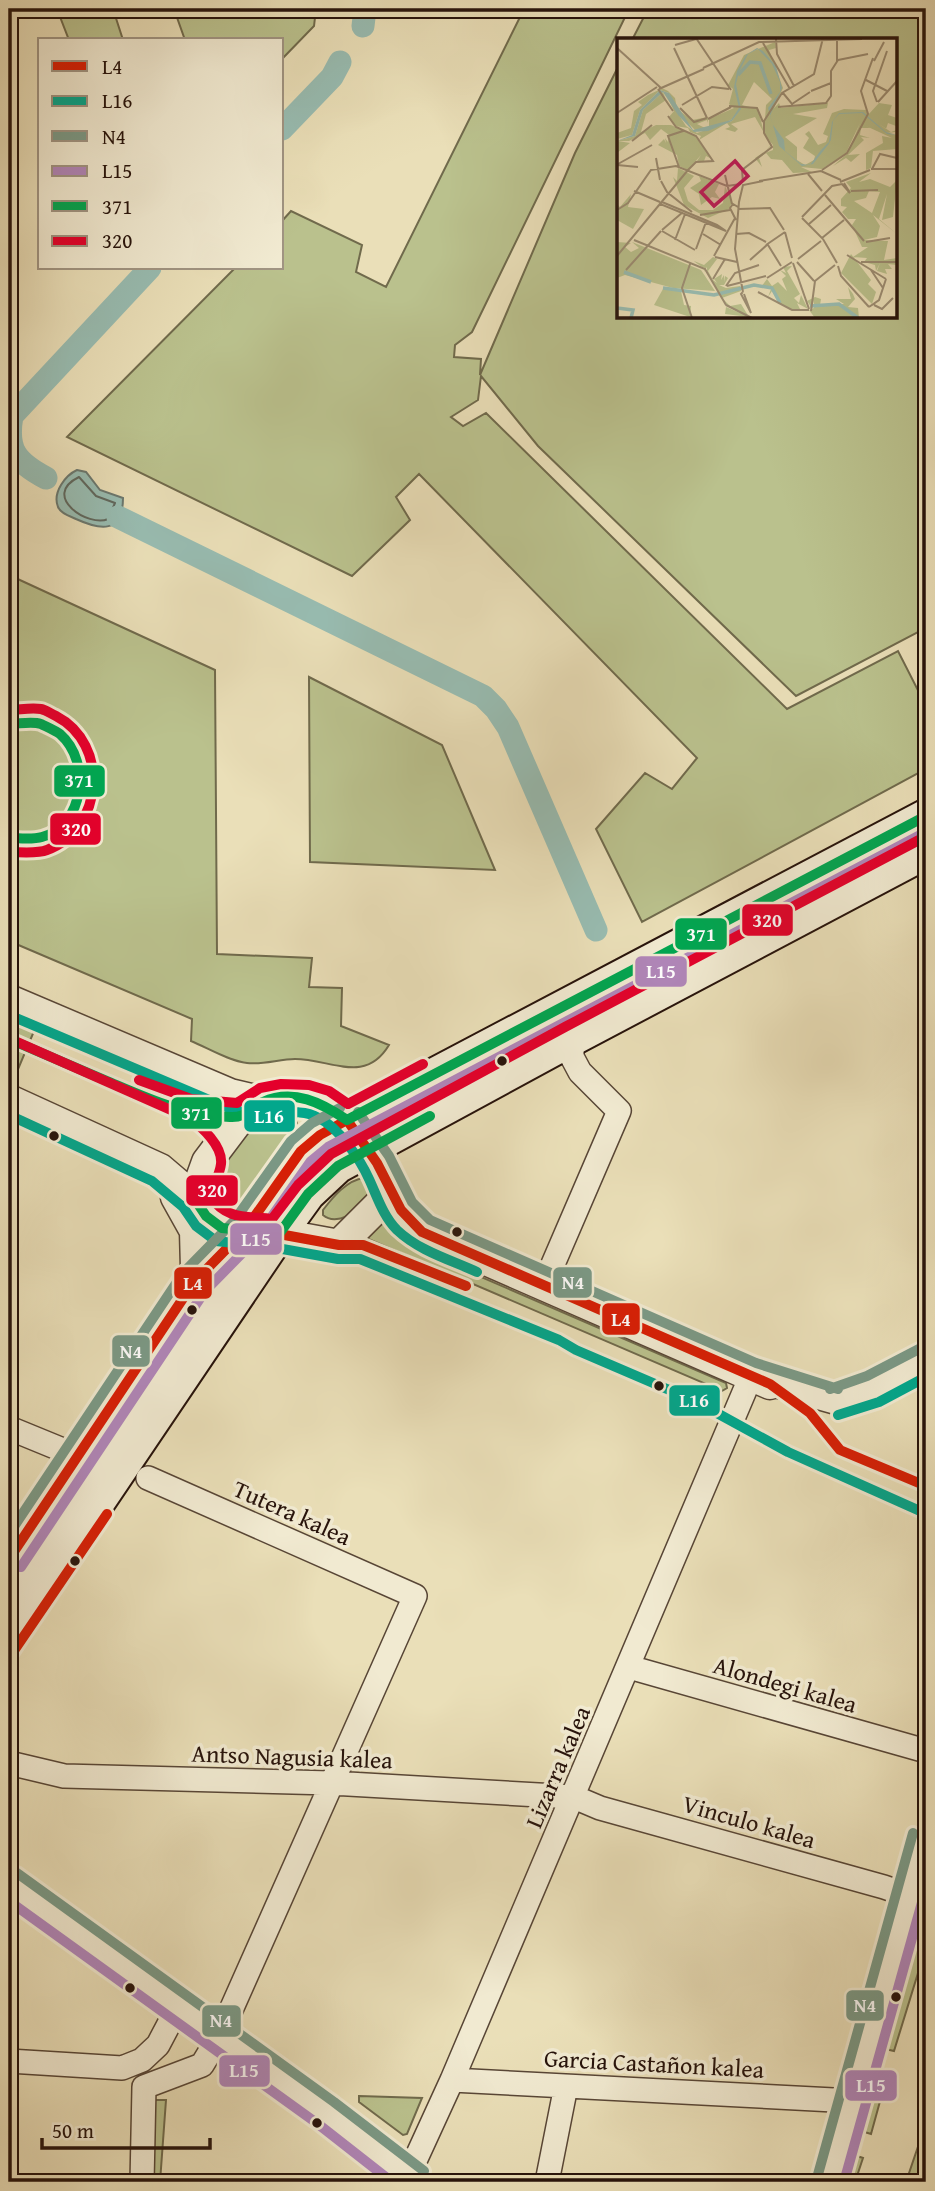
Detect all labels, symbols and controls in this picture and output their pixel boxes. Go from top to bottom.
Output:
legend [38,38,284,270]
inset map [617,38,897,318]
text: L4 [102,51,122,82]
text: L16 [102,85,132,116]
text: N4 [102,121,126,152]
text: L15 [102,155,132,186]
text: 371 [102,191,132,222]
text: 320 [102,225,132,256]
line badge: 371 [53,764,106,798]
text: 371 [64,766,94,794]
line badge: 320 [49,812,102,846]
text: 320 [61,815,91,843]
line badge: 320 [741,903,794,937]
text: 320 [752,906,782,934]
line badge: 371 [674,917,728,951]
text: 371 [686,920,716,948]
line badge: L15 [634,955,688,988]
text: L15 [646,957,676,985]
unlabelled marker [495,1054,509,1068]
line badge: 371 [170,1096,223,1130]
text: 371 [181,1099,211,1127]
line badge: L16 [243,1099,296,1133]
text: L16 [254,1102,284,1130]
unlabelled marker [47,1129,61,1143]
line badge: 320 [185,1174,239,1207]
text: 320 [197,1176,227,1204]
line badge: L15 [229,1222,283,1256]
text: L15 [241,1225,271,1253]
unlabelled marker [450,1225,464,1239]
line badge: L4 [173,1266,213,1300]
line badge: N4 [552,1266,593,1299]
text: N4 [562,1268,584,1296]
text: L4 [183,1269,203,1297]
line badge: L4 [601,1302,641,1336]
unlabelled marker [185,1303,199,1317]
text: L4 [611,1305,631,1333]
line badge: N4 [111,1334,151,1368]
text: N4 [120,1337,142,1365]
unlabelled marker [652,1379,666,1393]
line badge: L16 [668,1384,721,1417]
text: L16 [679,1386,709,1414]
street label: Tutera kalea [228,1471,357,1554]
unlabelled marker [68,1554,82,1568]
street label: Alondegi kalea [709,1647,862,1722]
street label: Lizarra kalea [516,1700,599,1833]
street label: Antso Nagusia kalea [191,1735,394,1778]
street label: Vinculo kalea [679,1786,820,1857]
unlabelled marker [123,1981,137,1995]
line badge: N4 [845,1989,885,2022]
unlabelled marker [889,1990,903,2004]
text: N4 [854,1991,876,2019]
line badge: N4 [201,2004,242,2038]
text: N4 [210,2006,232,2034]
street label: Garcia Castañon kalea [543,2040,765,2087]
line badge: L15 [218,2054,271,2088]
text: L15 [229,2056,259,2084]
line badge: L15 [844,2069,898,2102]
text: L15 [856,2071,886,2099]
scale bar [42,2107,210,2151]
text: 50 m [52,2115,94,2146]
unlabelled marker [310,2116,324,2130]

